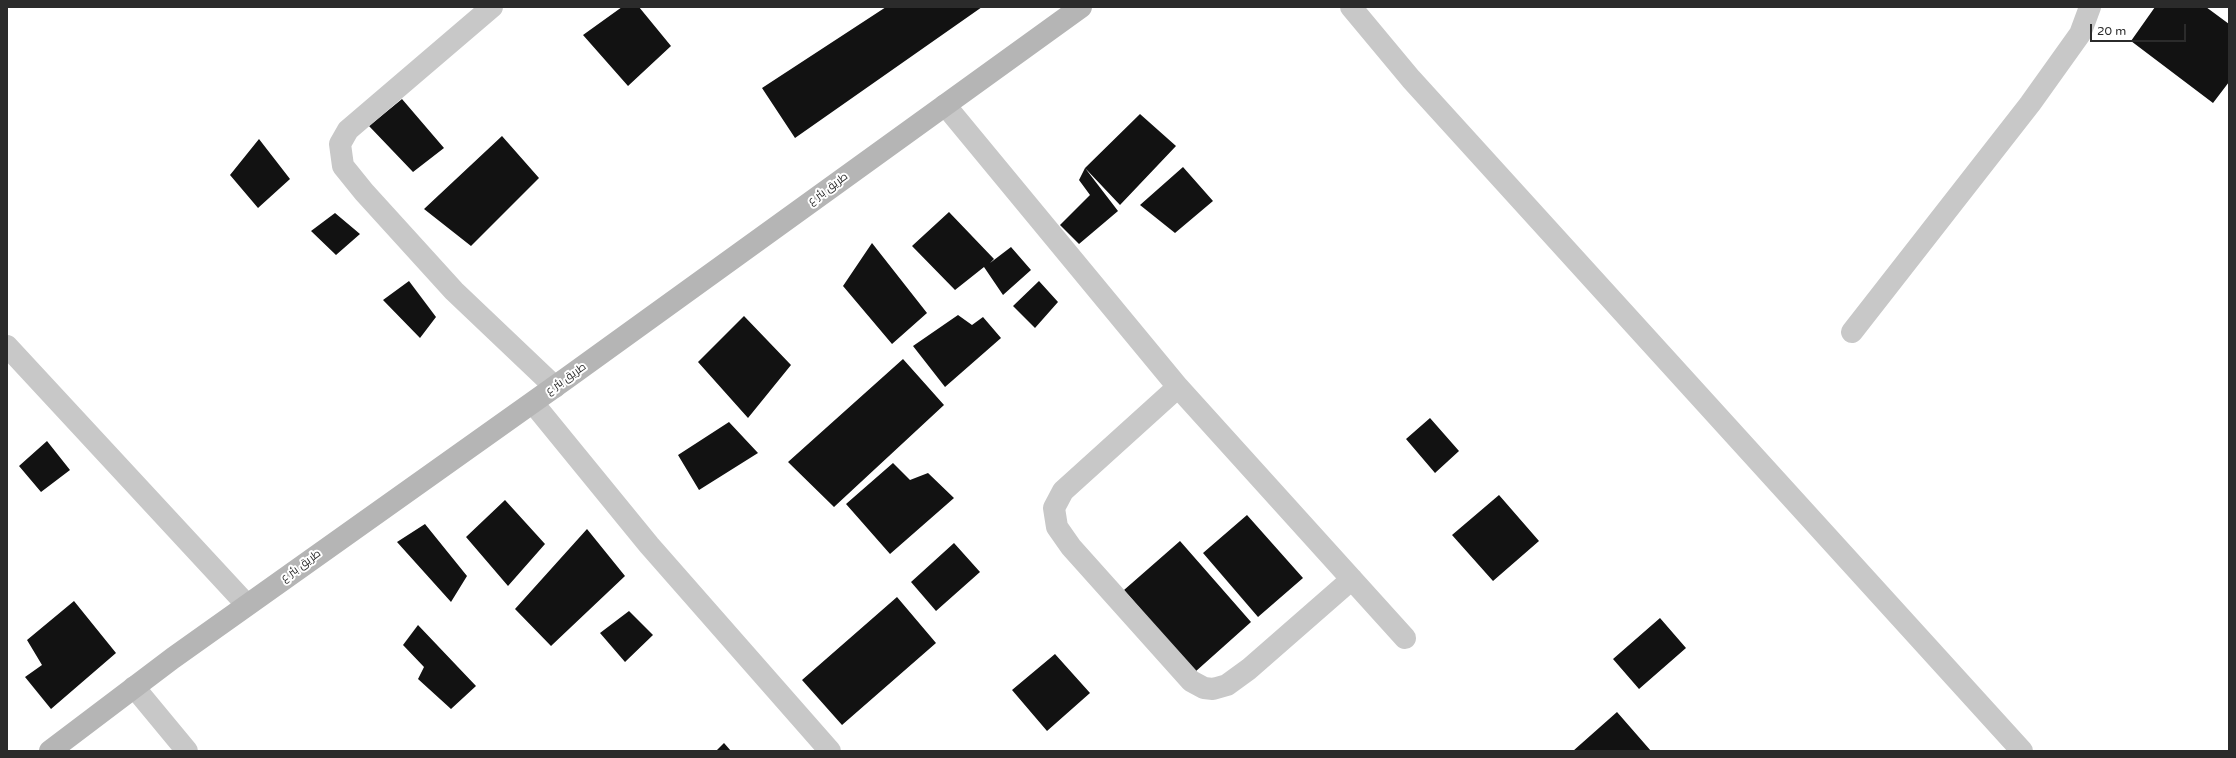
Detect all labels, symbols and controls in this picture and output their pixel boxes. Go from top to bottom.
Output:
scale bar [2092,16,2188,42]
text: 20 m [2097,24,2126,38]
street label: طريق بئر ع [805,170,851,208]
street label: طريق بئر ع [543,360,589,398]
street label: طريق بئر ع [278,547,324,585]

